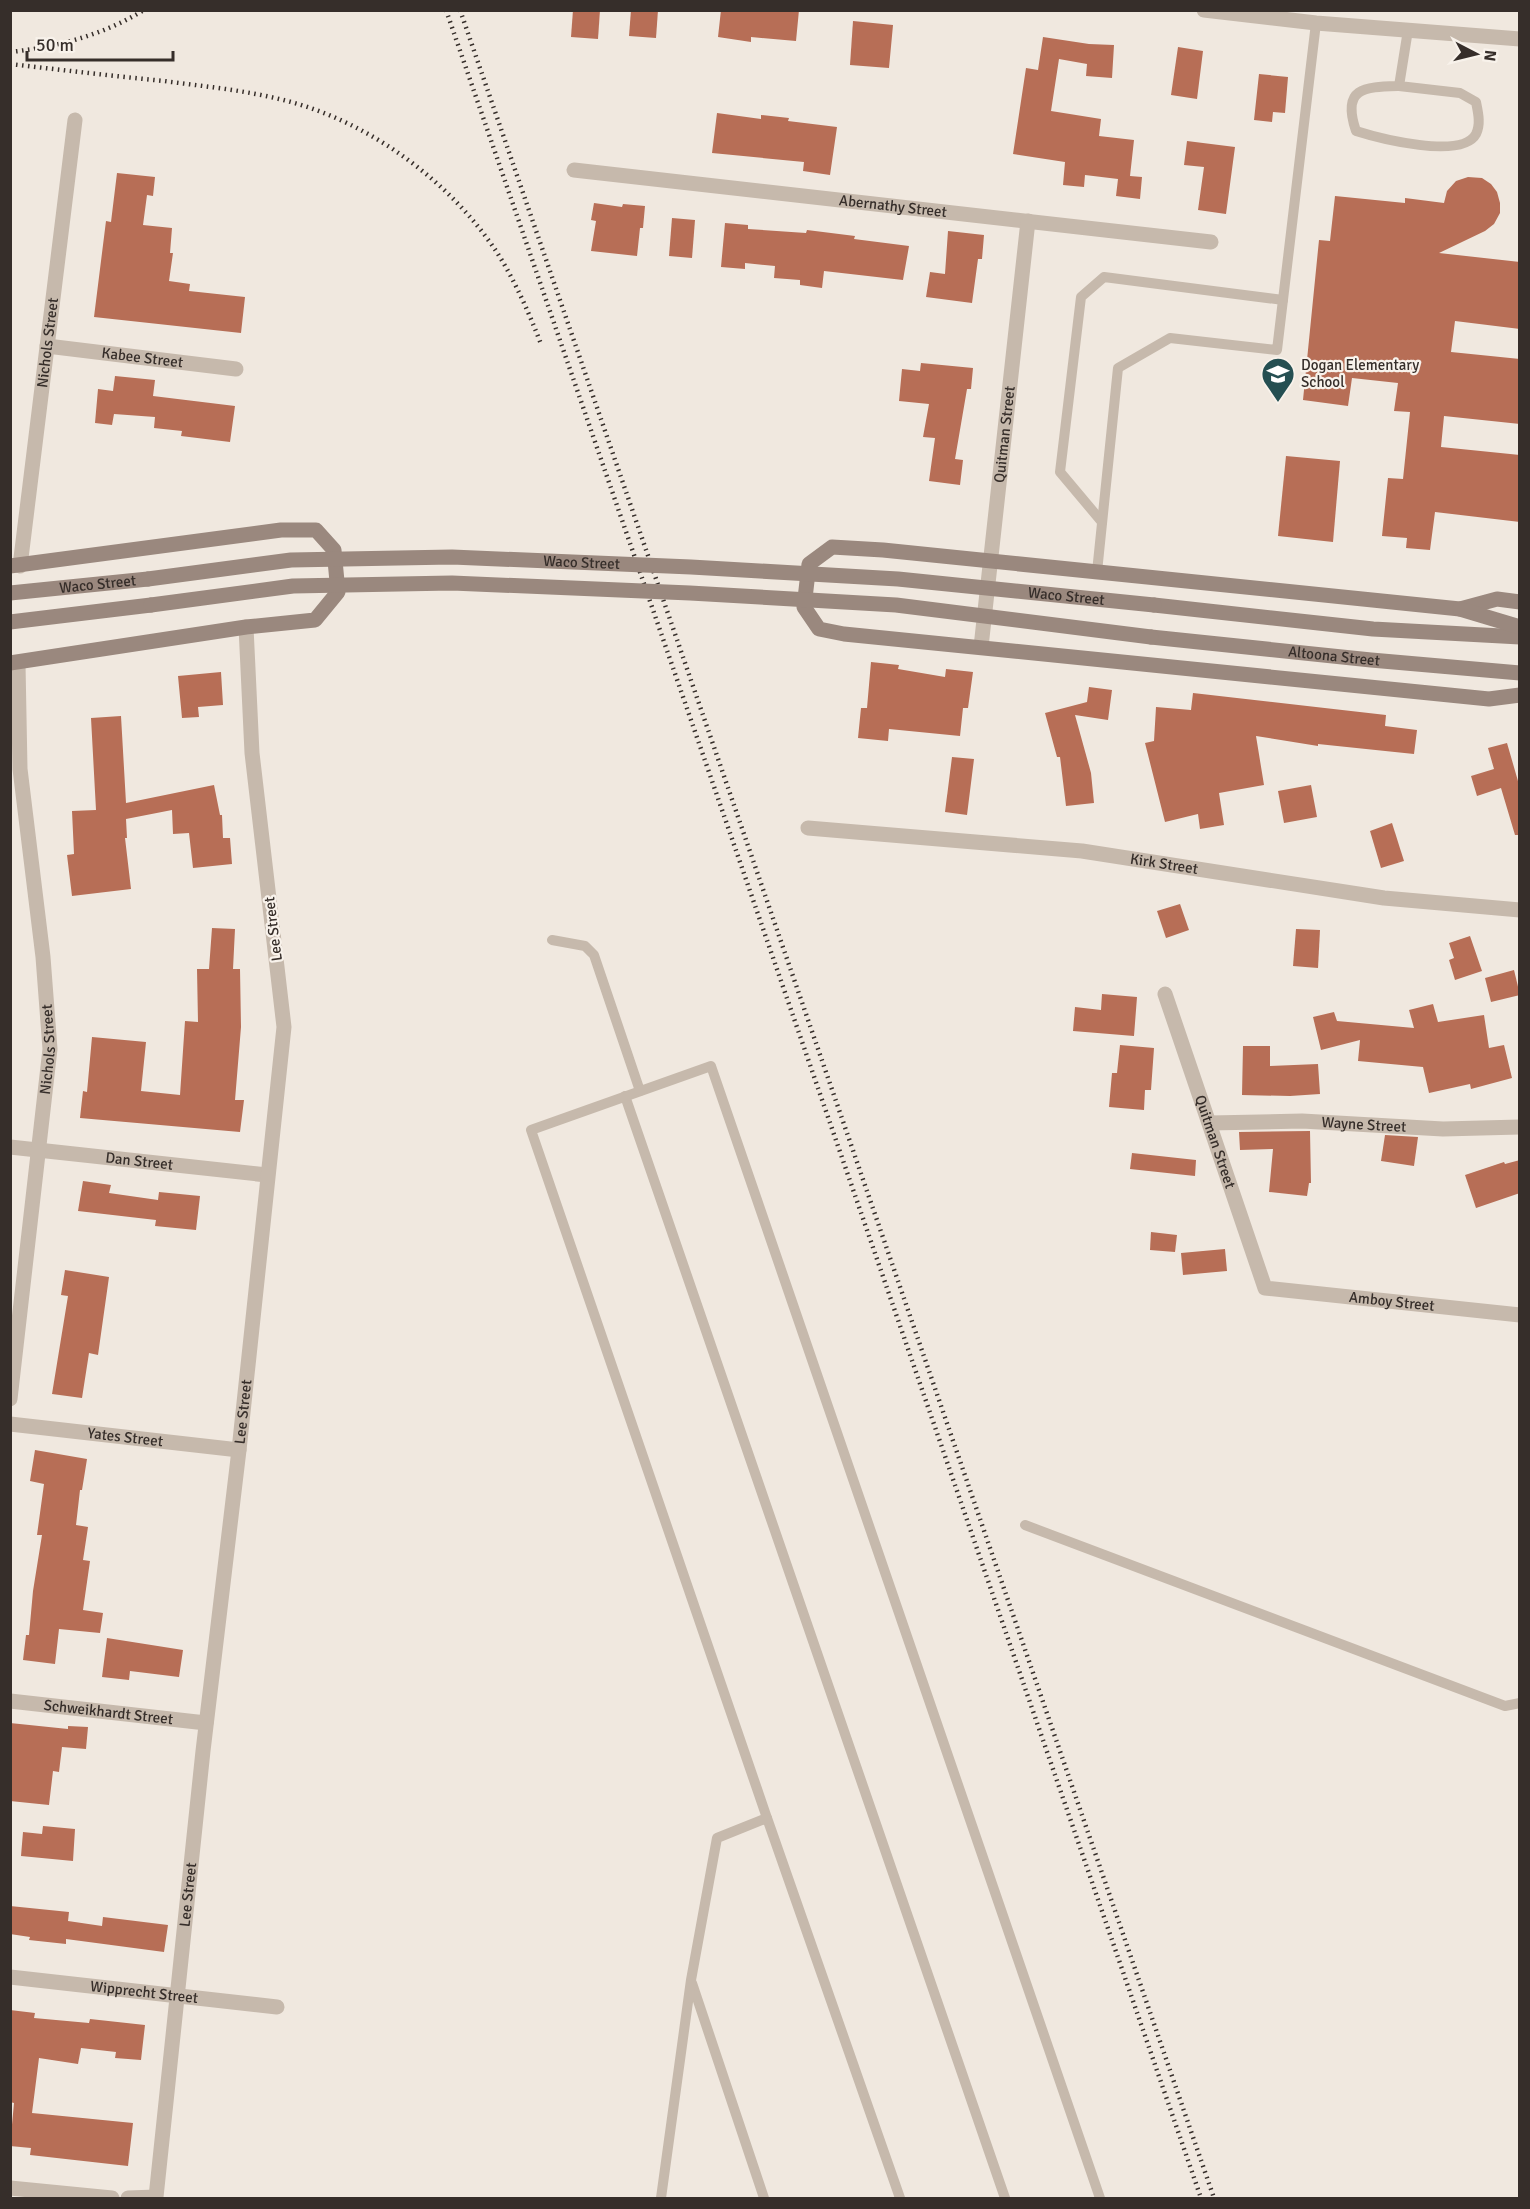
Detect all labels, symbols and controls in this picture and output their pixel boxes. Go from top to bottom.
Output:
scale bar [27,24,172,62]
north arrow [1446,24,1506,84]
text: 50 m [36,34,74,56]
text: N [1479,49,1500,62]
street label: Abernathy Street [838,191,948,221]
street label: Nichols Street [33,297,62,389]
street label: Kabee Street [101,344,184,371]
school or university icon: Dogan Elementary School [1260,356,1296,403]
place label: Dogan Elementary School [1301,356,1419,391]
street label: Quitman Street [990,385,1019,484]
street label: Waco Street [543,552,620,573]
street label: Waco Street [58,571,137,597]
street label: Waco Street [1027,583,1105,609]
street label: Altoona Street [1287,642,1381,670]
street label: Kirk Street [1129,850,1199,878]
street label: Lee Street [260,896,286,962]
street label: Nichols Street [36,1003,59,1095]
street label: Quitman Street [1191,1093,1239,1191]
street label: Wayne Street [1321,1113,1407,1136]
street label: Dan Street [105,1148,174,1174]
street label: Amboy Street [1348,1288,1436,1315]
street label: Lee Street [231,1379,255,1445]
street label: Yates Street [87,1424,164,1450]
street label: Schweikhardt Street [43,1696,174,1728]
street label: Lee Street [176,1861,200,1928]
street label: Wipprecht Street [89,1977,199,2007]

